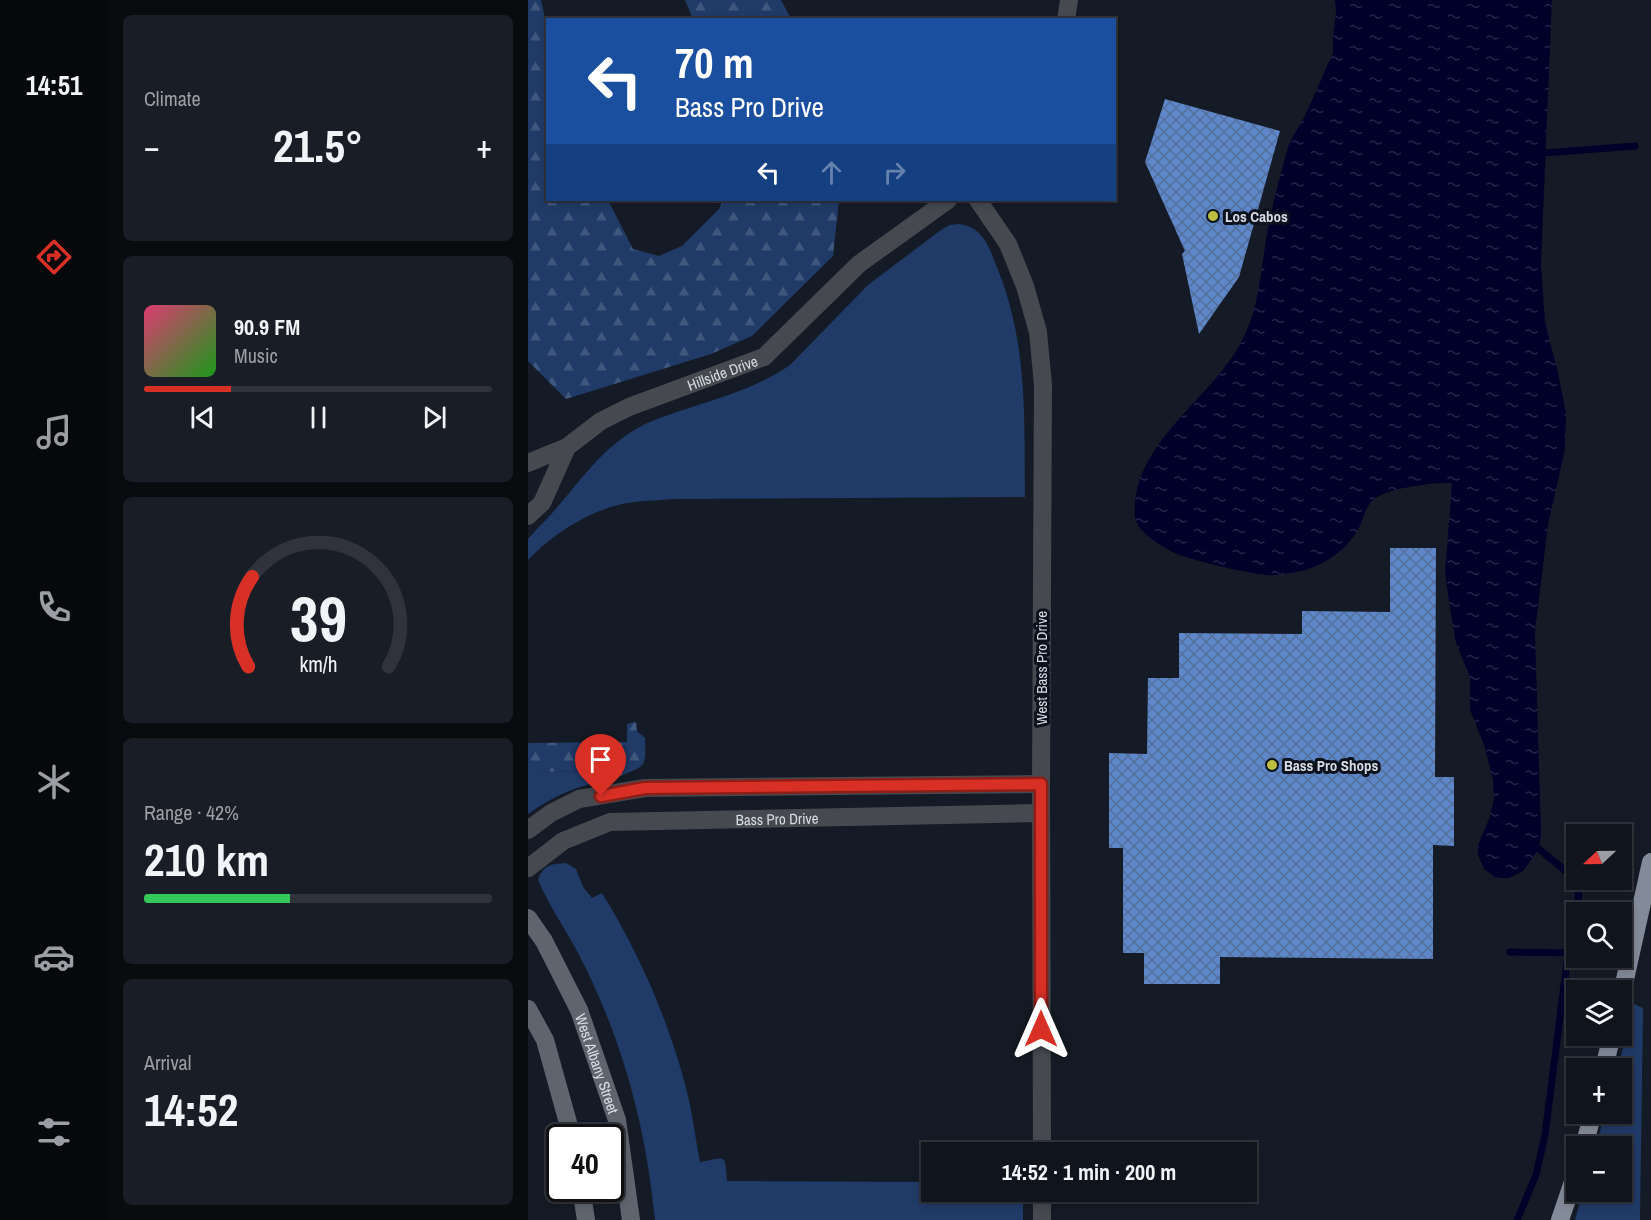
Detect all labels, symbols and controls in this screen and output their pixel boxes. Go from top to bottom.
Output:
text: 70 m [675,35,754,91]
icon: left [576,42,654,120]
text: 14:51 [26,67,82,103]
text: Climate [144,85,201,112]
text: Bass Pro Drive [675,89,824,125]
text: 21.5° [273,115,363,176]
text: − [144,124,160,168]
text: + [476,124,492,168]
icon: left [752,156,785,189]
icon: ahead [815,156,848,189]
icon: right [878,156,911,189]
place label: Los Cabos [1225,206,1288,227]
marker: Los Cabos [1206,209,1220,223]
icon: directions [33,236,75,278]
text: 90.9 FM [234,312,300,342]
text: Music [234,342,278,369]
street label: Hillside Drive [684,350,761,395]
icon: previous [186,401,219,434]
icon: pause [302,401,335,434]
icon: next [418,401,451,434]
icon: music [33,411,75,453]
text: 39 [290,576,346,660]
icon: phone [33,586,75,628]
street label: West Bass Pro Drive [1031,611,1052,725]
text: km/h [299,650,337,679]
pin [575,734,626,796]
icon: arrive [584,743,617,776]
place label: Bass Pro Shops [1284,755,1378,776]
marker: Bass Pro Shops [1265,758,1279,772]
icon: climate [33,761,75,803]
text: Range · 42% [144,799,239,826]
street label: Bass Pro Drive [735,807,819,830]
north arrow [1566,824,1632,890]
map controls [1566,824,1632,1202]
text: 210 km [144,829,269,890]
button: search [1566,902,1632,968]
icon: car [33,936,75,978]
button: layers [1566,980,1632,1046]
position arrow [1009,997,1073,1061]
street label: West Albany Street [571,1011,625,1117]
text: Arrival [144,1049,191,1076]
button: + [1566,1058,1632,1124]
text: 14:52 [144,1079,238,1140]
icon: filters [33,1111,75,1153]
speed limit sign: 40 [546,1124,624,1202]
button: − [1566,1136,1632,1202]
text: 14:52 · 1 min · 200 m [1002,1157,1176,1187]

